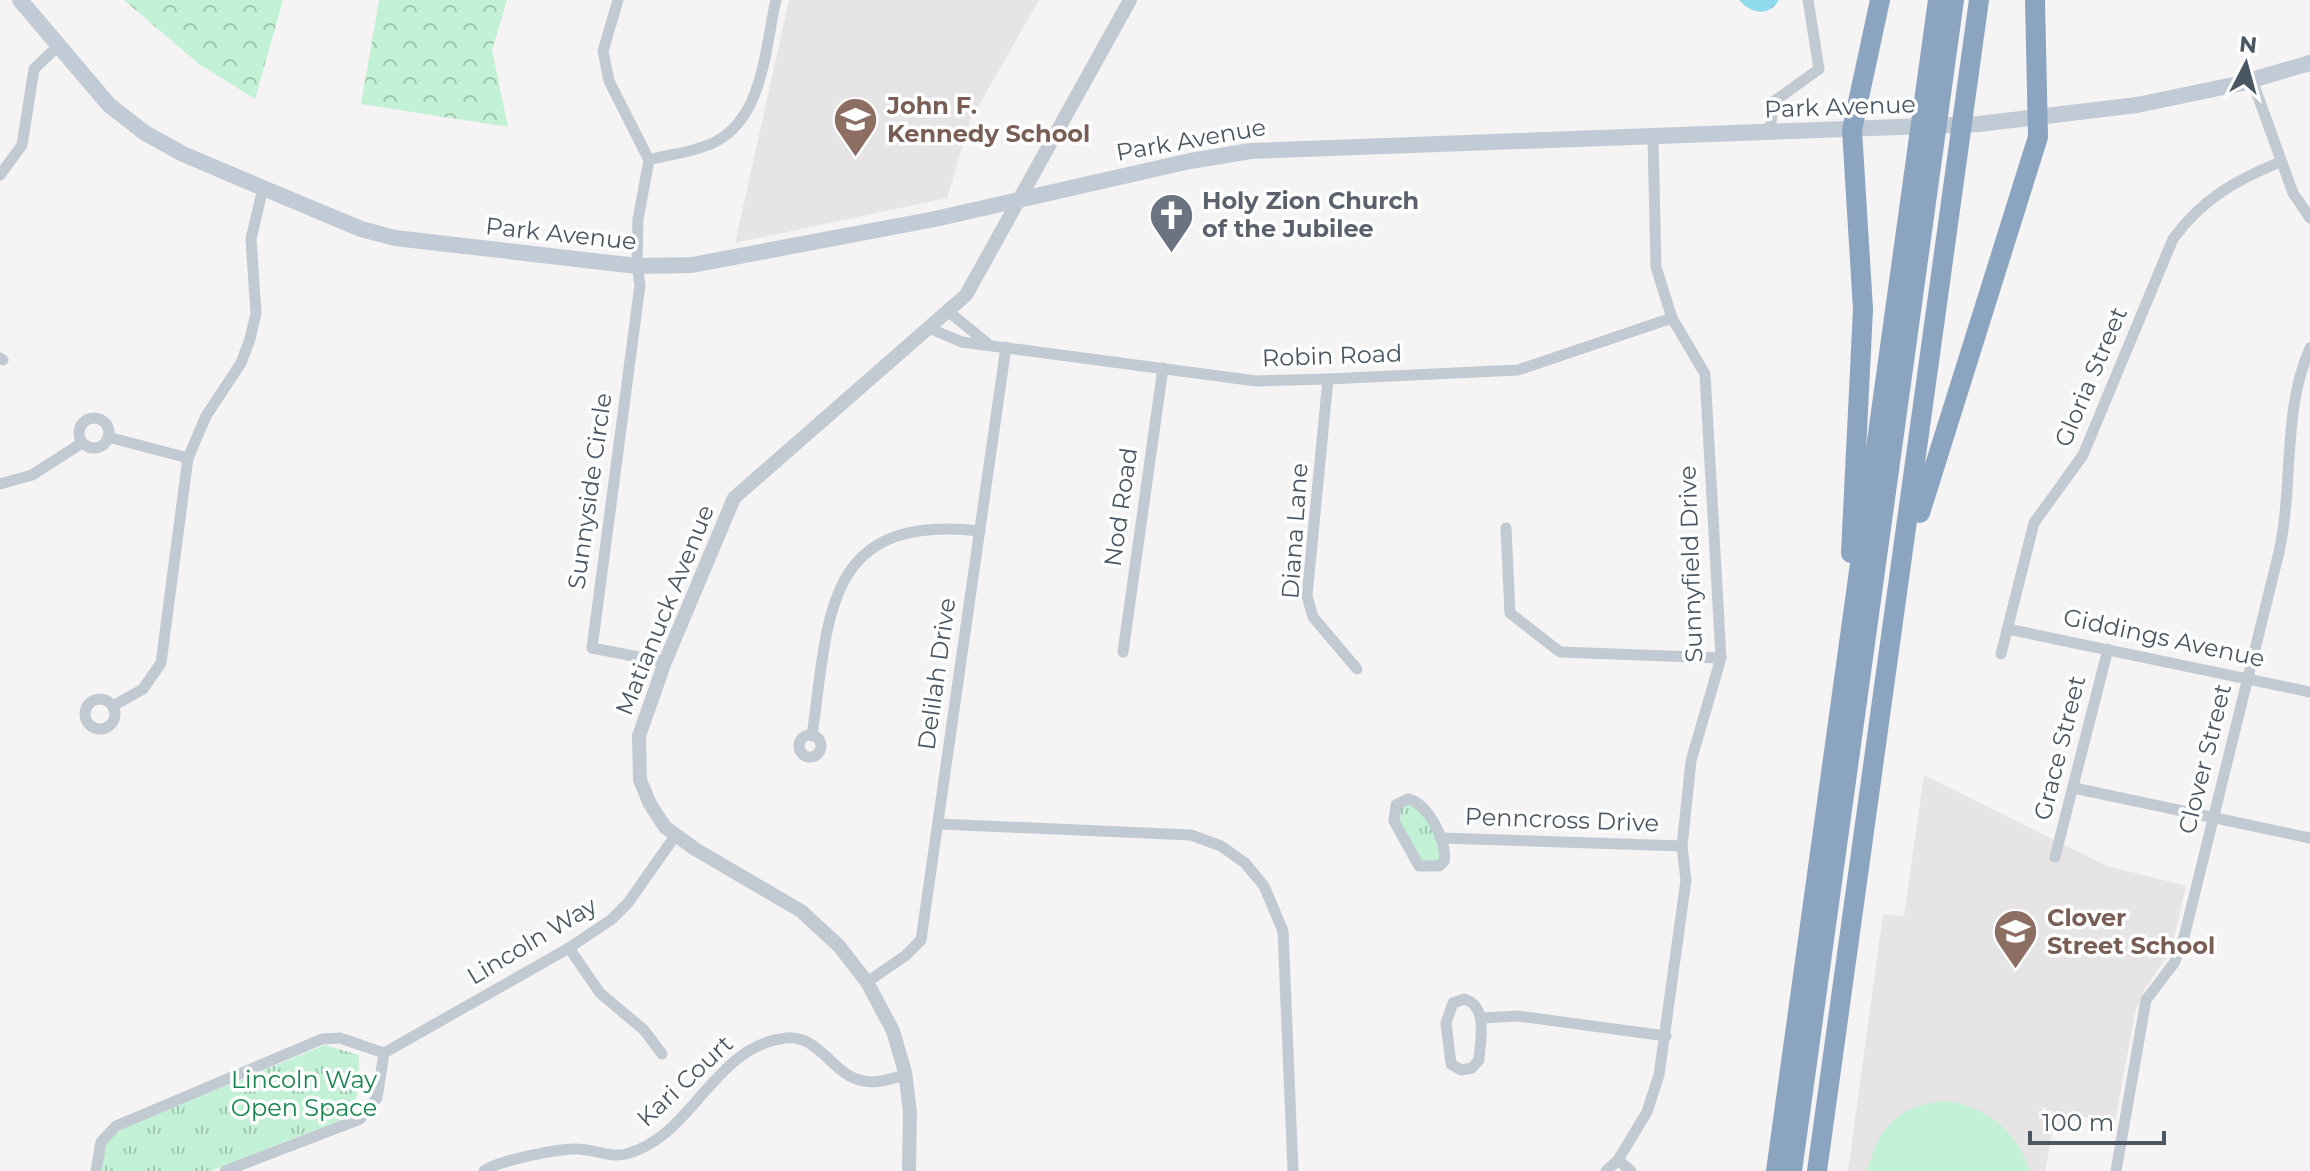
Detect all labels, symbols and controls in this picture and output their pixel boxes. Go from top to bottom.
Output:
north arrow [2206,24,2286,104]
text: N [2238,30,2258,59]
street label: Park Avenue [1764,89,1916,124]
place label: John F. Kennedy School [886,91,1090,148]
school or university icon: John F. Kennedy School [832,96,880,159]
street label: Park Avenue [1114,112,1268,167]
place label: Holy Zion Church of the Jubilee [1202,186,1419,243]
church icon: Holy Zion Church of the Jubilee [1147,191,1195,254]
street label: Park Avenue [484,211,638,256]
street label: Gloria Street [2048,302,2133,451]
street label: Robin Road [1261,339,1403,372]
street label: Sunnyside Circle [561,391,618,591]
street label: Nod Road [1098,446,1143,568]
street label: Diana Lane [1275,462,1314,600]
street label: Sunnyfield Drive [1673,465,1708,663]
street label: Matianuck Avenue [609,500,720,719]
street label: Delilah Drive [911,596,962,752]
street label: Giddings Avenue [2061,602,2268,673]
street label: Grace Street [2028,672,2092,823]
street label: Clover Street [2172,681,2237,837]
street label: Penncross Drive [1464,802,1660,837]
street label: Lincoln Way [462,890,602,991]
place label: Clover Street School [2047,903,2215,960]
school or university icon: Clover Street School [1992,908,2040,971]
street label: Kari Court [631,1029,739,1132]
park label: Lincoln Way Open Space [231,1065,377,1122]
scale bar [2030,1095,2164,1145]
text: 100 m [2042,1108,2114,1137]

